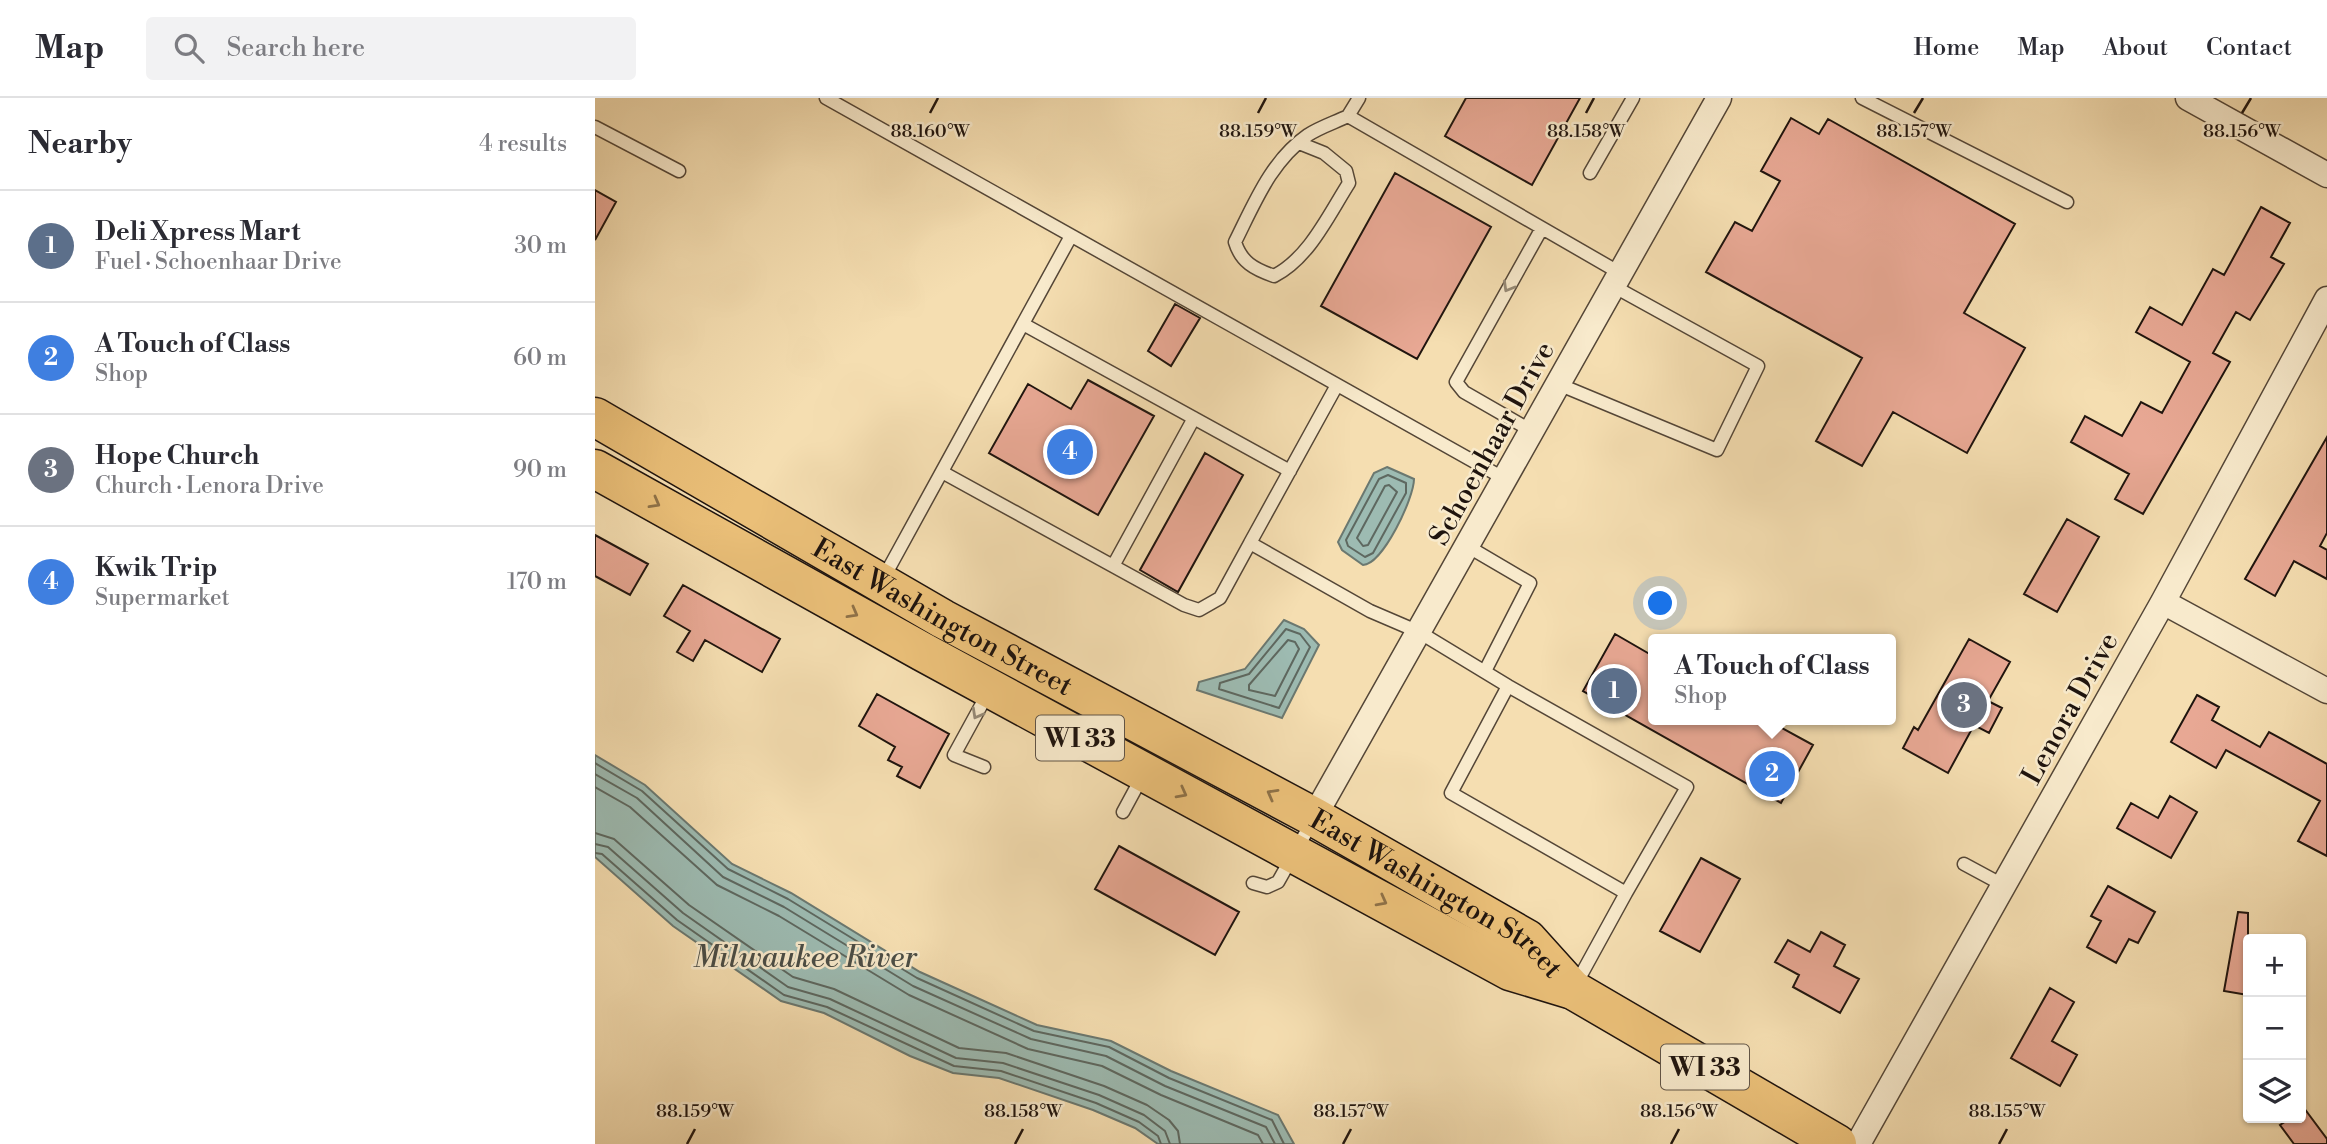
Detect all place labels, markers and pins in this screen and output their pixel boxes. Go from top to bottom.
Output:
pin: 4 [1047,426,1093,478]
pin: 1 [1591,665,1637,717]
pin: 3 [1941,679,1987,731]
pin: 2 [1749,748,1795,800]

